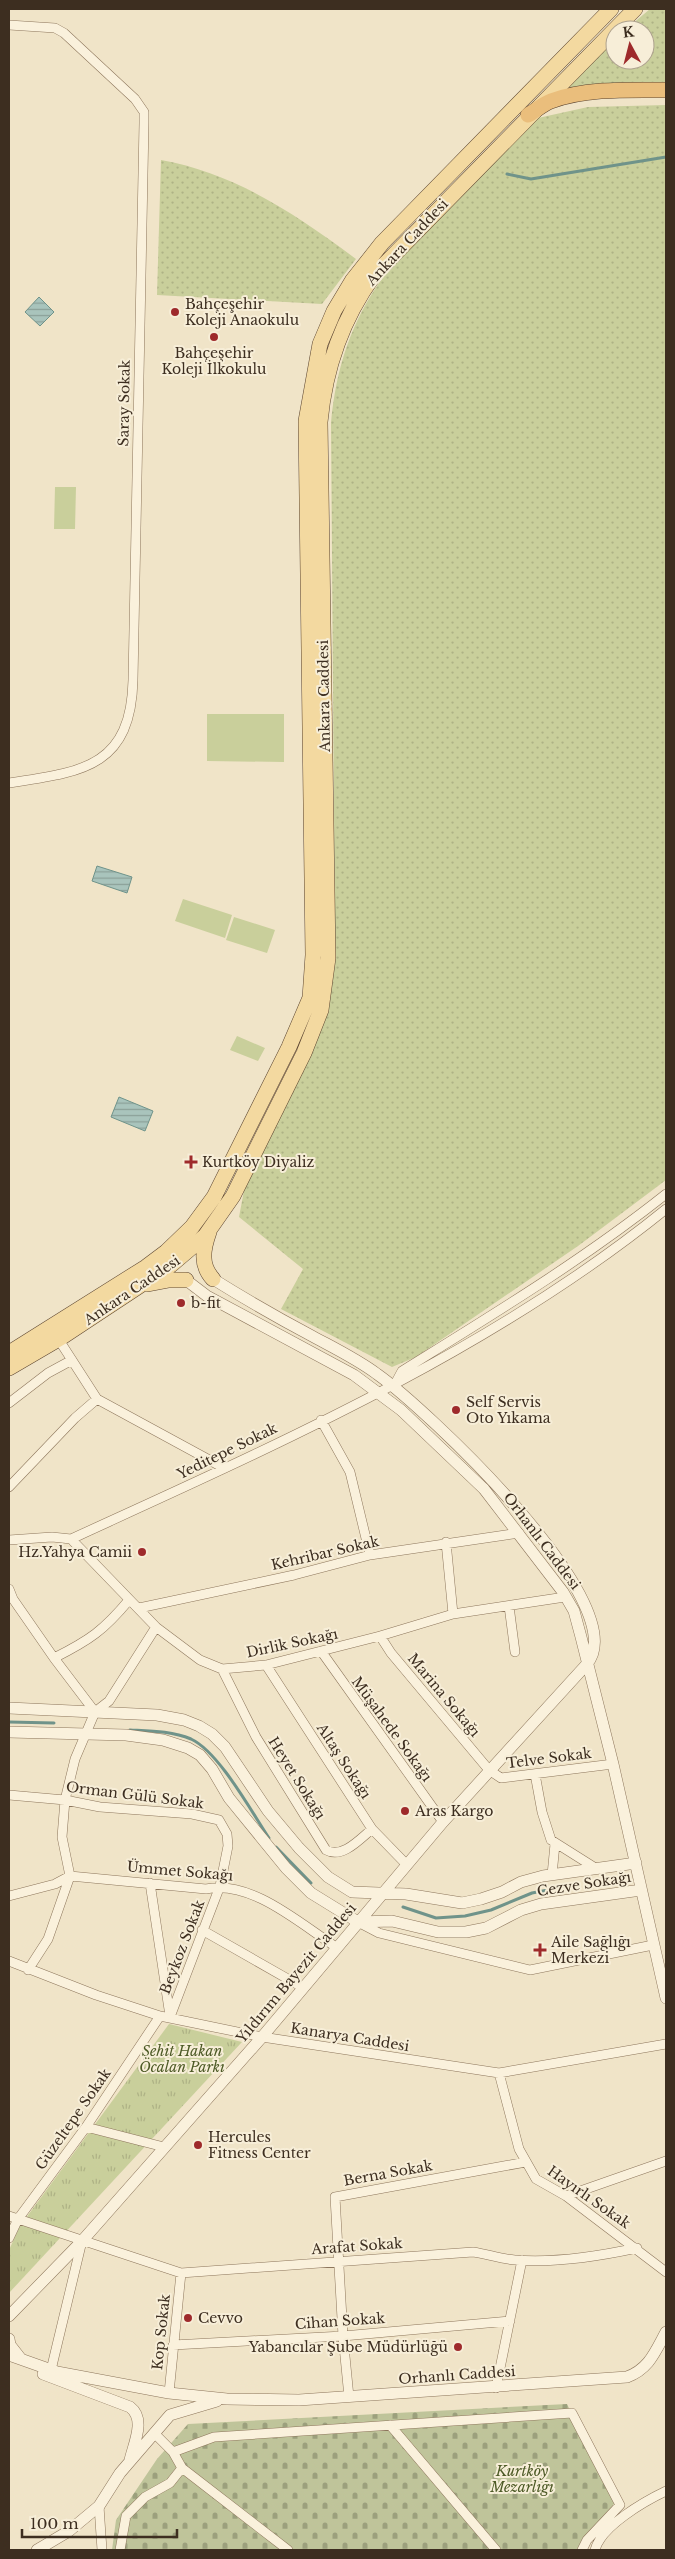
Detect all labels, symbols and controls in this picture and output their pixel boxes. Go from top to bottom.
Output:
north arrow [605,20,655,70]
text: K [622,22,636,42]
street label: Ankara Caddesi [361,195,452,290]
place label: Bahçeşehir Koleji Anaokulu [185,295,300,329]
marker: Bahçeşehir Koleji Anaokulu [169,306,181,318]
marker: Bahçeşehir Koleji İlkokulu [208,331,220,343]
place label: Bahçeşehir Koleji İlkokulu [162,344,267,378]
street label: Saray Sokak [114,359,134,446]
street label: Ankara Caddesi [314,640,334,753]
place label: Kurtköy Diyaliz [202,1153,315,1171]
marker: Kurtköy Diyaliz [184,1155,198,1169]
street label: Ankara Caddesi [80,1251,184,1329]
place label: b-fit [190,1294,222,1312]
marker: b-fit [175,1297,187,1309]
place label: Self Servis Oto Yıkama [466,1393,551,1427]
marker: Self Servis Oto Yıkama [450,1404,462,1416]
street label: Yeditepe Sokak [173,1419,280,1483]
street label: Orhanlı Caddesi [500,1489,585,1593]
street label: Kehribar Sokak [269,1532,381,1574]
place label: Hz.Yahya Camii [18,1543,132,1561]
marker: Hz.Yahya Camii [136,1546,148,1558]
street label: Dirlik Sokağı [244,1624,340,1662]
street label: Marina Sokağı [404,1650,484,1741]
street label: Müşahede Sokağı [348,1673,436,1785]
street label: Altaş Sokağı [312,1719,375,1802]
street label: Heyet Sokağı [264,1733,330,1823]
street label: Telve Sokak [505,1744,593,1772]
street label: Orman Gülü Sokak [65,1778,205,1812]
place label: Aras Kargo [414,1802,493,1820]
marker: Aras Kargo [399,1805,411,1817]
street label: Ümmet Sokağı [126,1856,234,1885]
street label: Cezve Sokağı [536,1868,633,1900]
street label: Beykoz Sokak [156,1897,208,1997]
street label: Yıldırım Bayezit Caddesi [232,1899,360,2047]
place label: Aile Sağlığı Merkezi [550,1933,631,1967]
marker: Aile Sağlığı Merkezi [533,1943,547,1957]
street label: Kanarya Caddesi [289,2019,411,2055]
park label: Şehit Hakan Öcalan Parkı [139,2042,225,2076]
street label: Güzeltepe Sokak [31,2064,115,2173]
place label: Hercules Fitness Center [208,2128,311,2162]
marker: Hercules Fitness Center [192,2139,204,2151]
street label: Berna Sokak [342,2156,434,2190]
street label: Hayırlı Sokak [544,2162,634,2233]
street label: Arafat Sokak [310,2234,404,2258]
street label: Kop Sokak [148,2293,174,2371]
place label: Cevvo [198,2309,243,2327]
street label: Cihan Sokak [294,2309,386,2333]
marker: Cevvo [182,2312,194,2324]
place label: Yabancılar Şube Müdürlüğü [248,2338,449,2356]
marker: Yabancılar Şube Müdürlüğü [452,2341,464,2353]
street label: Orhanlı Caddesi [398,2362,516,2388]
park label: Kurtköy Mezarlığı [489,2462,554,2496]
scale bar [22,2506,178,2538]
text: 100 m [30,2514,79,2533]

